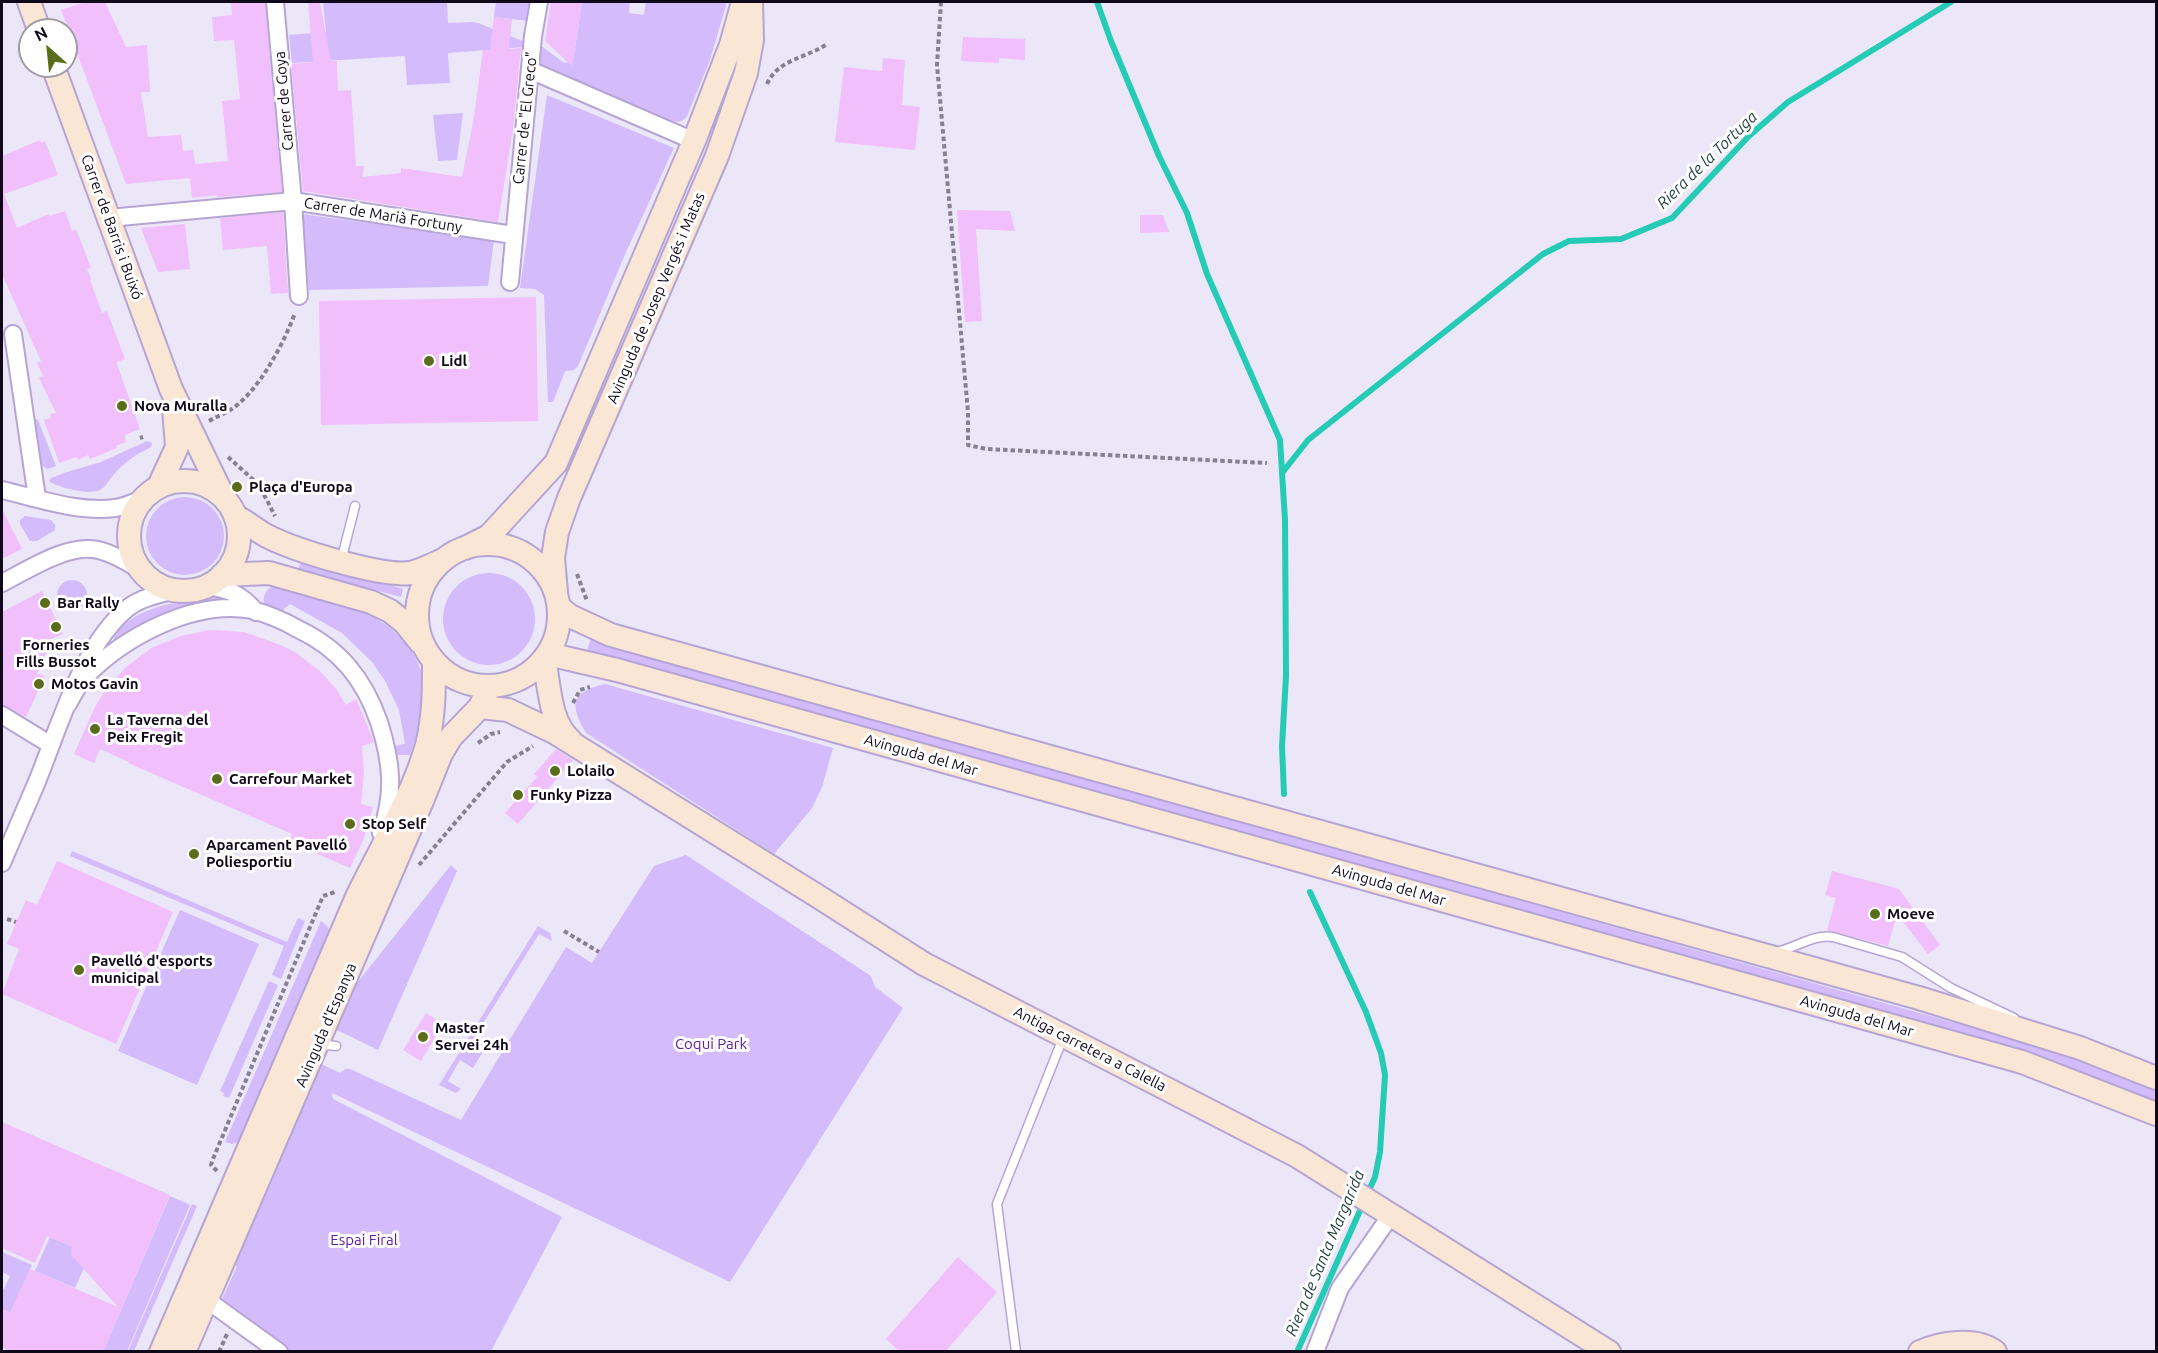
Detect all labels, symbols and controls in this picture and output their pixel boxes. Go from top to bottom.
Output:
north arrow [18,18,78,78]
text: N [31,23,50,44]
street label: Carrer de Goya [271,51,297,151]
street label: Carrer de "El Greco" [509,51,541,185]
water label: Riera de la Tortuga [1653,107,1761,213]
street label: Carrer de Barris i Buixó [77,152,147,302]
street label: Avinguda de Josep Vergés i Matas [603,190,709,406]
street label: Carrer de Marià Fortuny [303,194,463,236]
place label: Lidl [441,352,467,370]
marker: Lidl [422,354,436,368]
place label: Nova Muralla [134,397,227,415]
marker: Nova Muralla [115,399,129,413]
place label: Plaça d'Europa [249,478,353,496]
marker: Plaça d'Europa [230,480,244,494]
place label: Bar Rally [57,594,119,612]
marker: Bar Rally [38,596,52,610]
marker: Forneries Fills Bussot [49,620,63,634]
place label: Forneries Fills Bussot [16,636,96,671]
place label: Motos Gavin [51,675,139,693]
marker: Motos Gavin [32,677,46,691]
place label: La Taverna del Peix Fregit [107,711,208,746]
marker: La Taverna del Peix Fregit [88,722,102,736]
street label: Avinguda del Mar [862,730,980,780]
place label: Lolailo [567,762,615,780]
marker: Lolailo [548,764,562,778]
place label: Carrefour Market [229,770,352,788]
marker: Carrefour Market [210,772,224,786]
place label: Funky Pizza [530,786,612,804]
marker: Funky Pizza [511,788,525,802]
place label: Stop Self [362,815,426,833]
marker: Stop Self [343,817,357,831]
place label: Aparcament Pavelló Poliesportiu [206,836,347,871]
marker: Aparcament Pavelló Poliesportiu [187,847,201,861]
street label: Avinguda del Mar [1330,860,1448,910]
place label: Moeve [1887,905,1935,923]
marker: Moeve [1868,907,1882,921]
place label: Pavelló d'esports municipal [91,952,213,987]
street label: Avinguda d'Espanya [292,960,360,1090]
marker: Pavelló d'esports municipal [72,963,86,977]
street label: Avinguda del Mar [1798,991,1916,1041]
street label: Antiga carretera a Calella [1011,1003,1169,1095]
place label: Master Servei 24h [435,1019,509,1054]
marker: Master Servei 24h [416,1030,430,1044]
park label: Coqui Park [675,1035,747,1053]
water label: Riera de Santa Margarida [1281,1167,1369,1339]
park label: Espai Firal [330,1231,398,1249]

